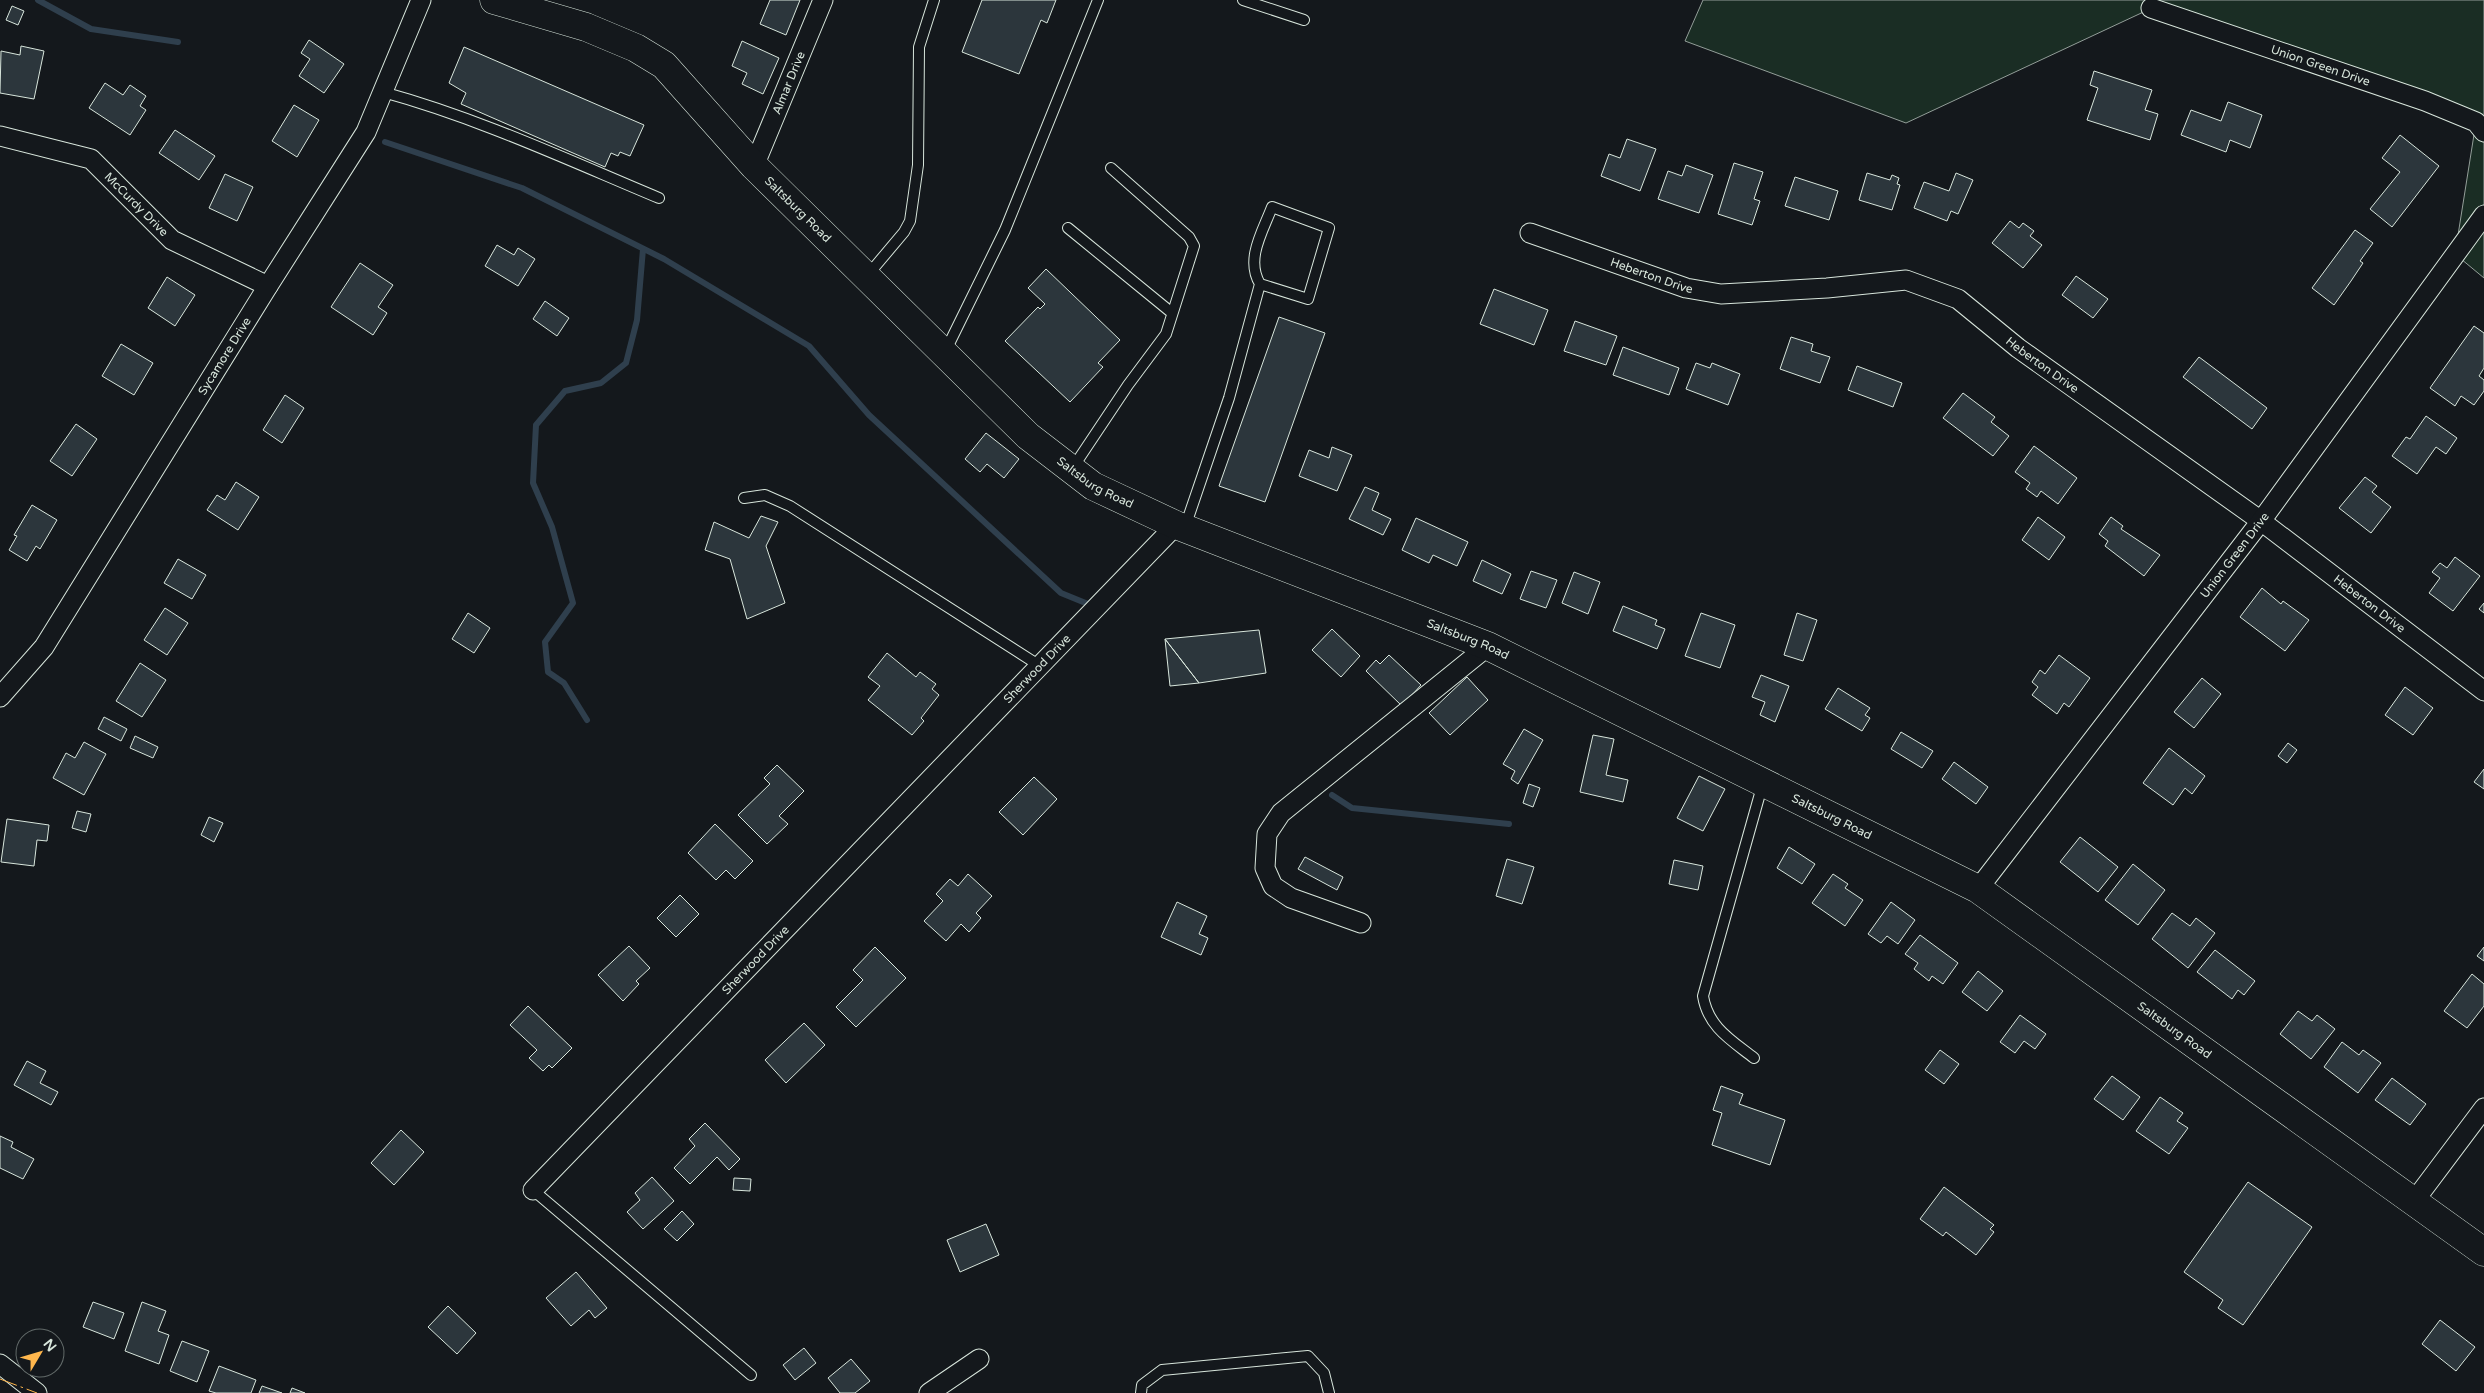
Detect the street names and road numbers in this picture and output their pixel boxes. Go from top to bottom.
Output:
street label: Union Green Drive [2269,42,2372,89]
street label: Almar Drive [769,49,808,117]
street label: McCurdy Drive [102,170,171,239]
street label: Saltsburg Road [762,174,834,245]
street label: Heberton Drive [1609,255,1694,296]
street label: Sycamore Drive [195,314,254,397]
street label: Heberton Drive [2003,334,2082,396]
street label: Saltsburg Road [1054,454,1136,511]
street label: Union Green Drive [2197,510,2272,601]
street label: Heberton Drive [2331,572,2408,636]
street label: Saltsburg Road [1425,616,1511,662]
street label: Sherwood Drive [1001,631,1074,706]
street label: Saltsburg Road [1789,791,1874,842]
street label: Sherwood Drive [719,922,792,997]
street label: Saltsburg Road [2135,999,2214,1061]

